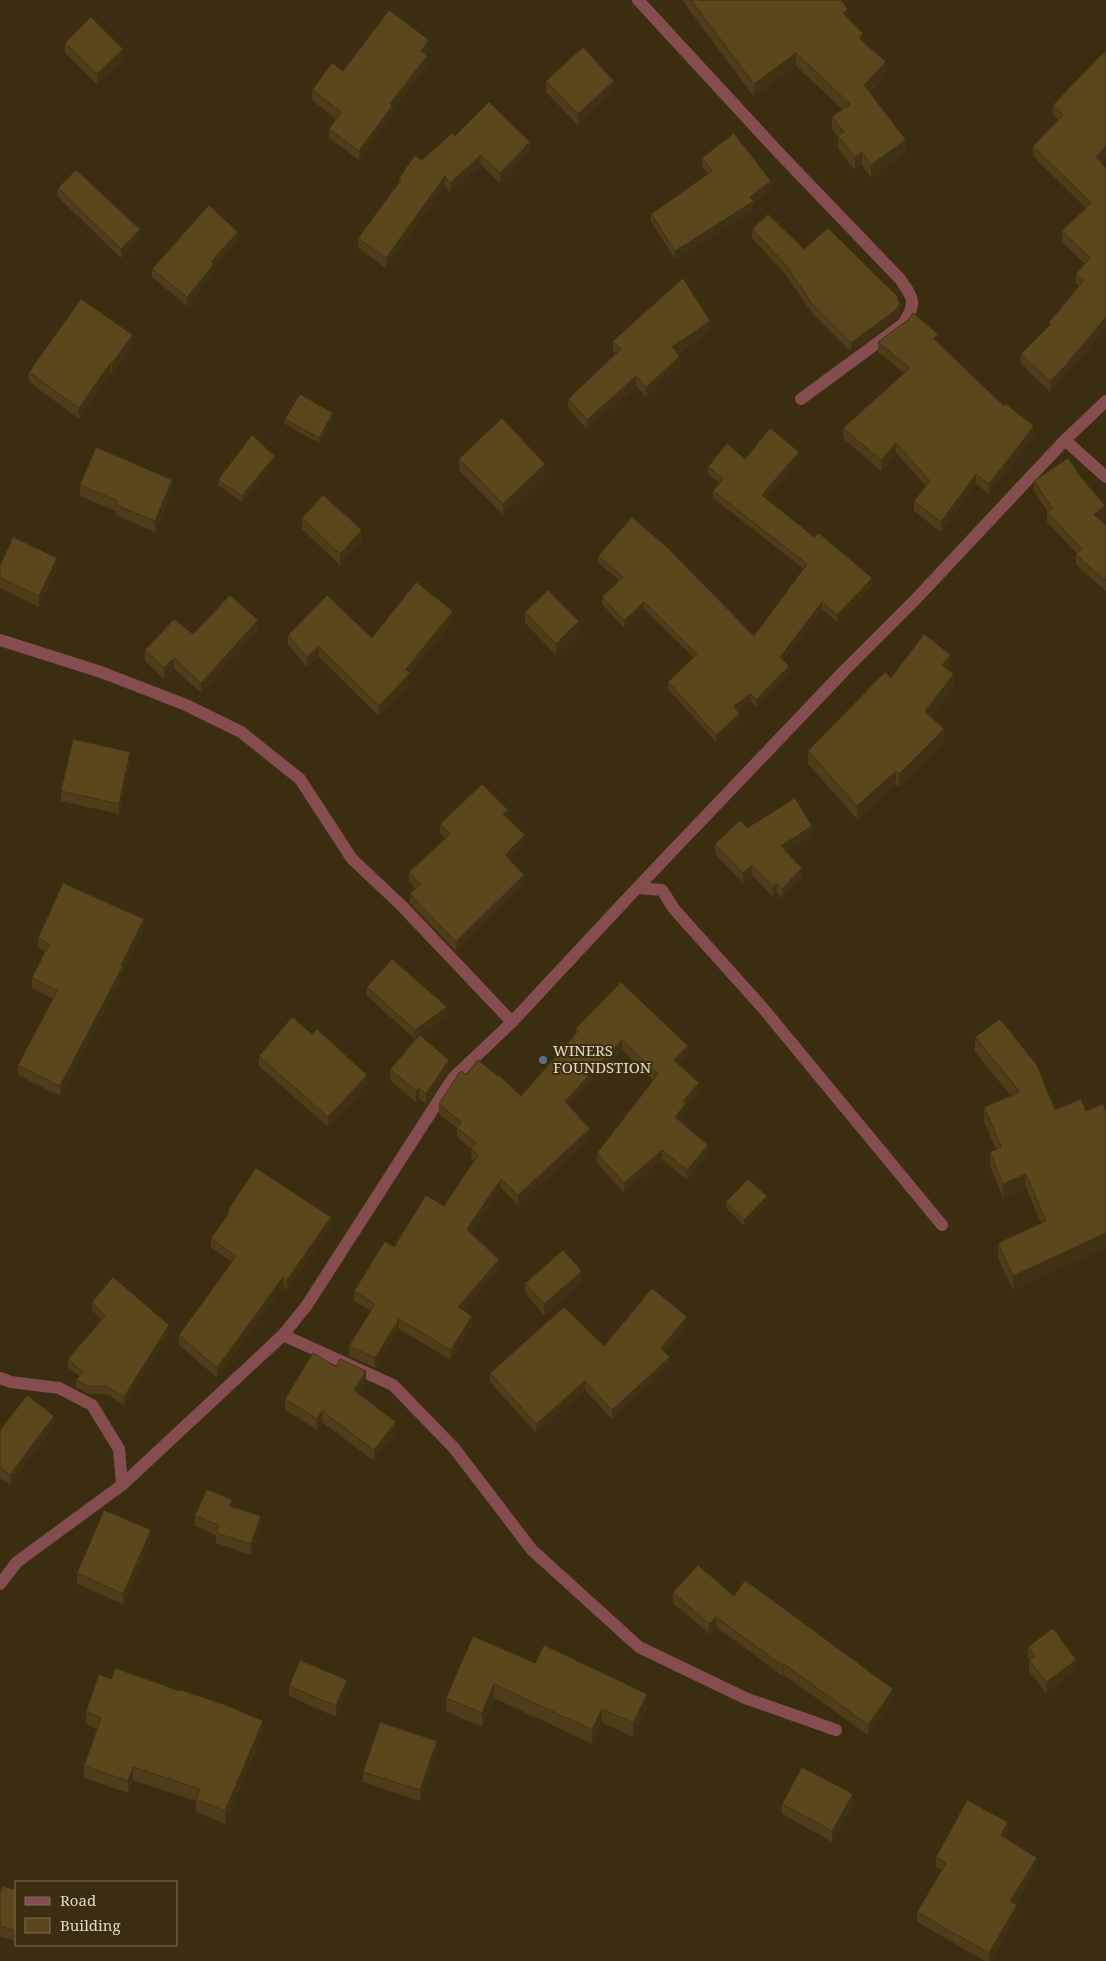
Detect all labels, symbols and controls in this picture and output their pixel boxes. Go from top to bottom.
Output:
place label: WINERS FOUNDSTION [553,1040,652,1077]
marker: WINERS FOUNDSTION [537,1054,549,1066]
legend [15,1881,178,1946]
text: Road [60,1890,96,1910]
text: Building [60,1915,121,1935]

